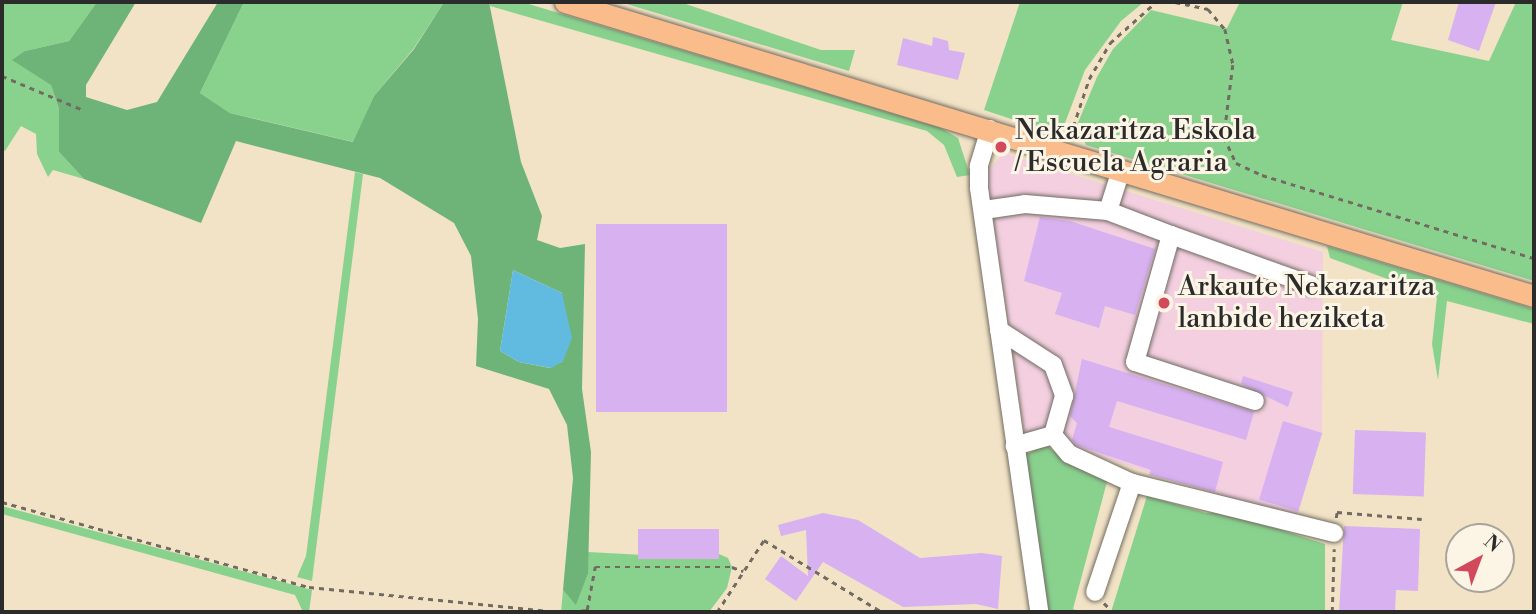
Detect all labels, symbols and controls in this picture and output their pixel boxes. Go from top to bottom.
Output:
place label: Nekazaritza Eskola / Escuela Agraria [1015,114,1256,180]
marker: Nekazaritza Eskola / Escuela Agraria [993,139,1009,155]
place label: Arkaute Nekazaritza lanbide heziketa [1178,270,1435,336]
marker: Arkaute Nekazaritza lanbide heziketa [1156,295,1172,311]
north arrow [1445,523,1515,593]
text: N [1479,530,1506,558]

